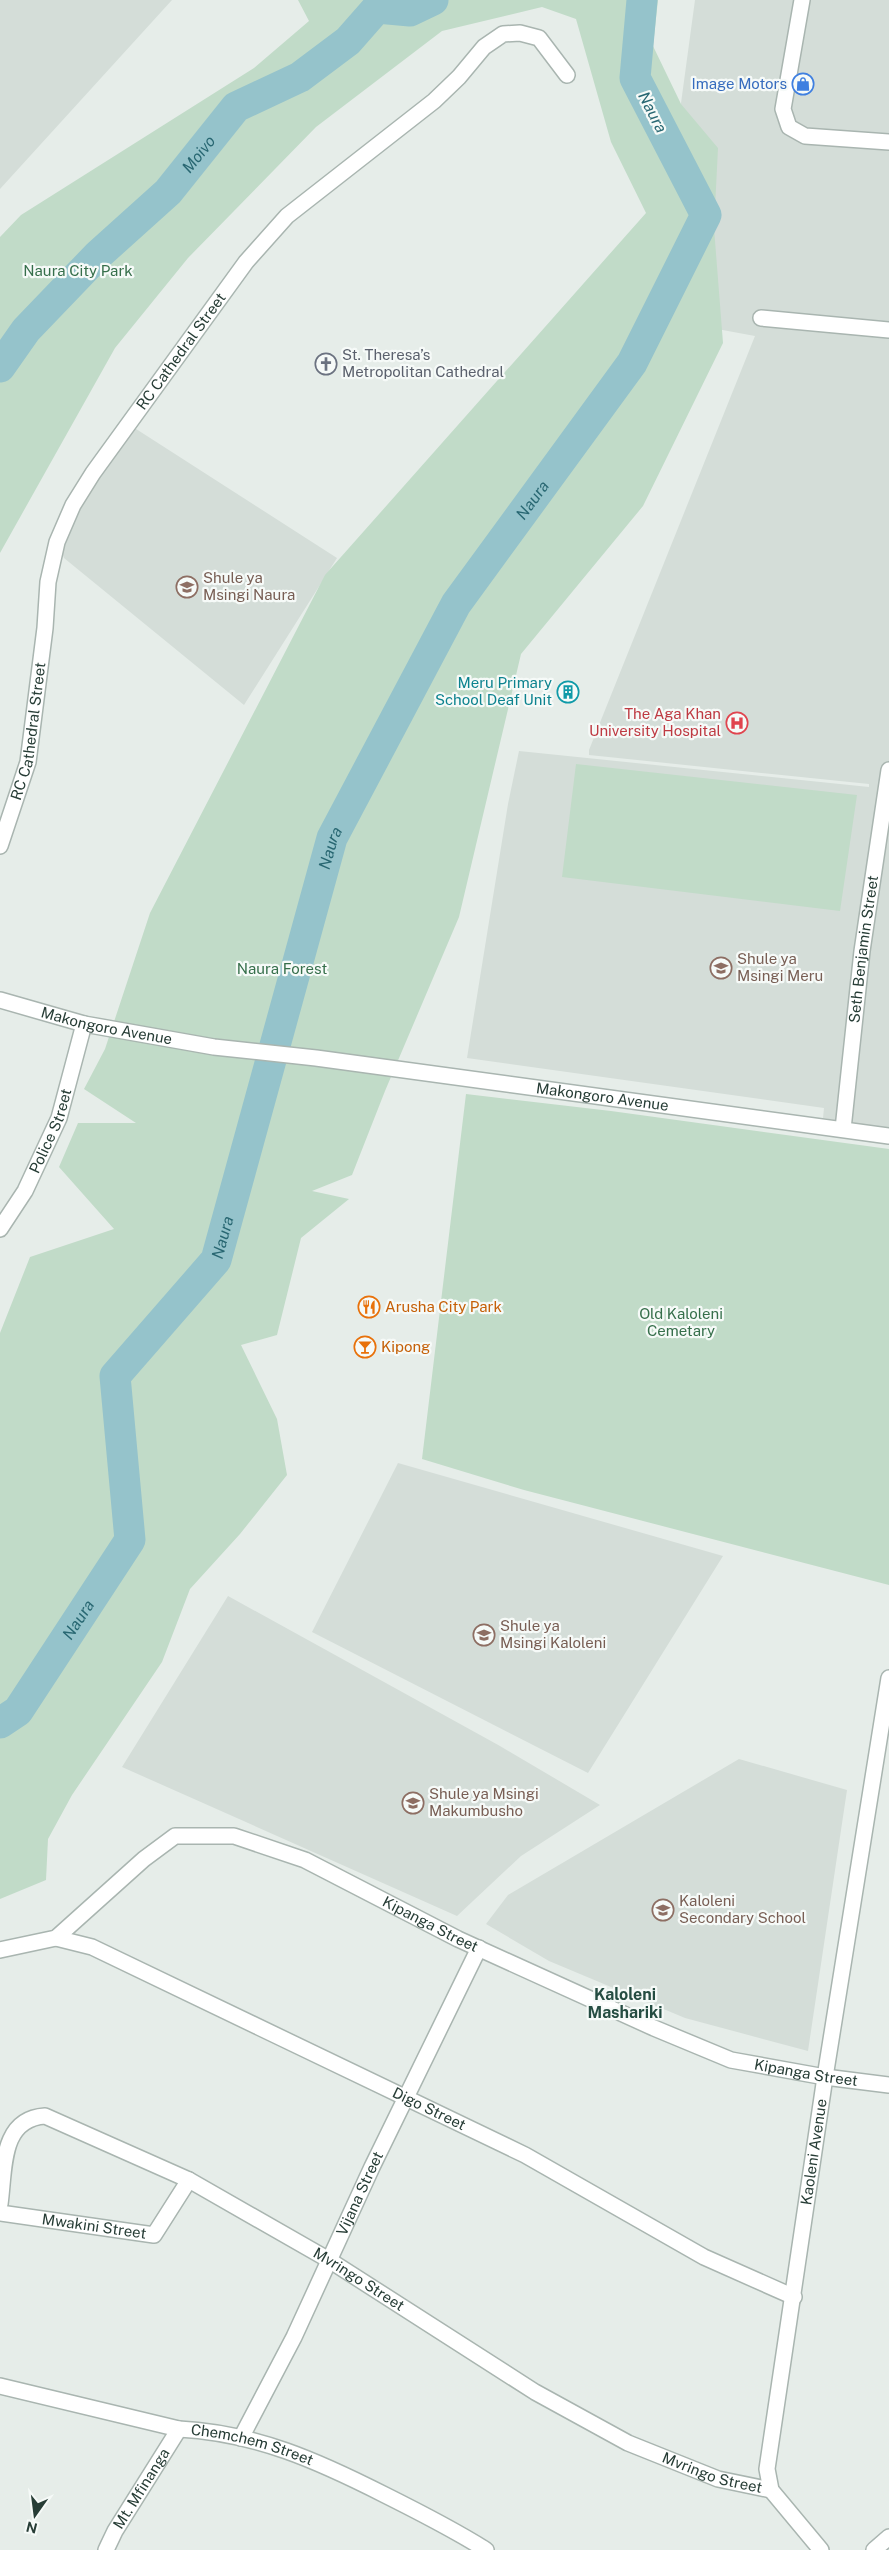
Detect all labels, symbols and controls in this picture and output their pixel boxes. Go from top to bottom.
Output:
shop icon: Image Motors [791,72,815,96]
place label: Image Motors [692,75,787,92]
water label: Naura [634,89,671,136]
water label: Moivo [178,132,220,177]
park label: Naura City Park [23,262,133,279]
street label: RC Cathedral Street [133,289,229,413]
place label: St. Theresa’s Metropolitan Cathedral [342,346,504,380]
church icon: St. Theresa’s Metropolitan Cathedral [314,352,338,376]
water label: Naura [512,477,553,523]
place label: Shule ya Msingi Naura [203,569,295,603]
school or university icon: Shule ya Msingi Naura [175,575,199,599]
street label: RC Cathedral Street [7,661,49,802]
place label: Meru Primary School Deaf Unit [435,674,552,708]
building icon: Meru Primary School Deaf Unit [556,680,580,704]
place label: The Aga Khan University Hospital [589,705,721,739]
hospital icon: The Aga Khan University Hospital [725,711,749,735]
water label: Naura [315,824,346,871]
street label: Seth Benjamin Street [845,874,881,1024]
place label: Shule ya Msingi Meru [737,950,823,984]
school or university icon: Shule ya Msingi Meru [709,956,733,980]
park label: Naura Forest [237,960,327,977]
street label: Makongoro Avenue [39,1003,174,1047]
street label: Makongoro Avenue [535,1079,670,1114]
street label: Police Street [25,1086,74,1176]
water label: Naura [208,1214,238,1261]
restaurant icon: Arusha City Park [357,1295,381,1319]
place label: Arusha City Park [385,1298,502,1315]
park label: Old Kaloleni Cemetary [639,1305,723,1339]
bar icon: Kipong [353,1335,377,1359]
place label: Kipong [381,1338,430,1355]
water label: Naura [58,1596,98,1643]
place label: Shule ya Msingi Kaloleni [500,1617,606,1651]
school or university icon: Shule ya Msingi Kaloleni [472,1623,496,1647]
place label: Shule ya Msingi Makumbusho [429,1785,539,1819]
school or university icon: Shule ya Msingi Makumbusho [401,1791,425,1815]
place label: Kaloleni Secondary School [679,1892,806,1926]
street label: Kipanga Street [380,1893,481,1955]
school or university icon: Kaloleni Secondary School [651,1898,675,1922]
district label: Kaloleni Mashariki [587,1985,663,2022]
street label: Kipanga Street [753,2055,859,2089]
street label: Digo Street [390,2084,469,2133]
street label: Kaoleni Avenue [797,2098,830,2206]
street label: Vijana Street [333,2148,386,2238]
street label: Mwakini Street [41,2210,148,2242]
street label: Mvringo Street [311,2244,408,2314]
street label: Chemchem Street [190,2421,316,2468]
street label: Mt. Mfinanga [109,2445,173,2532]
street label: Mvringo Street [660,2449,764,2496]
north arrow [10,2490,60,2540]
text: N [25,2519,39,2537]

